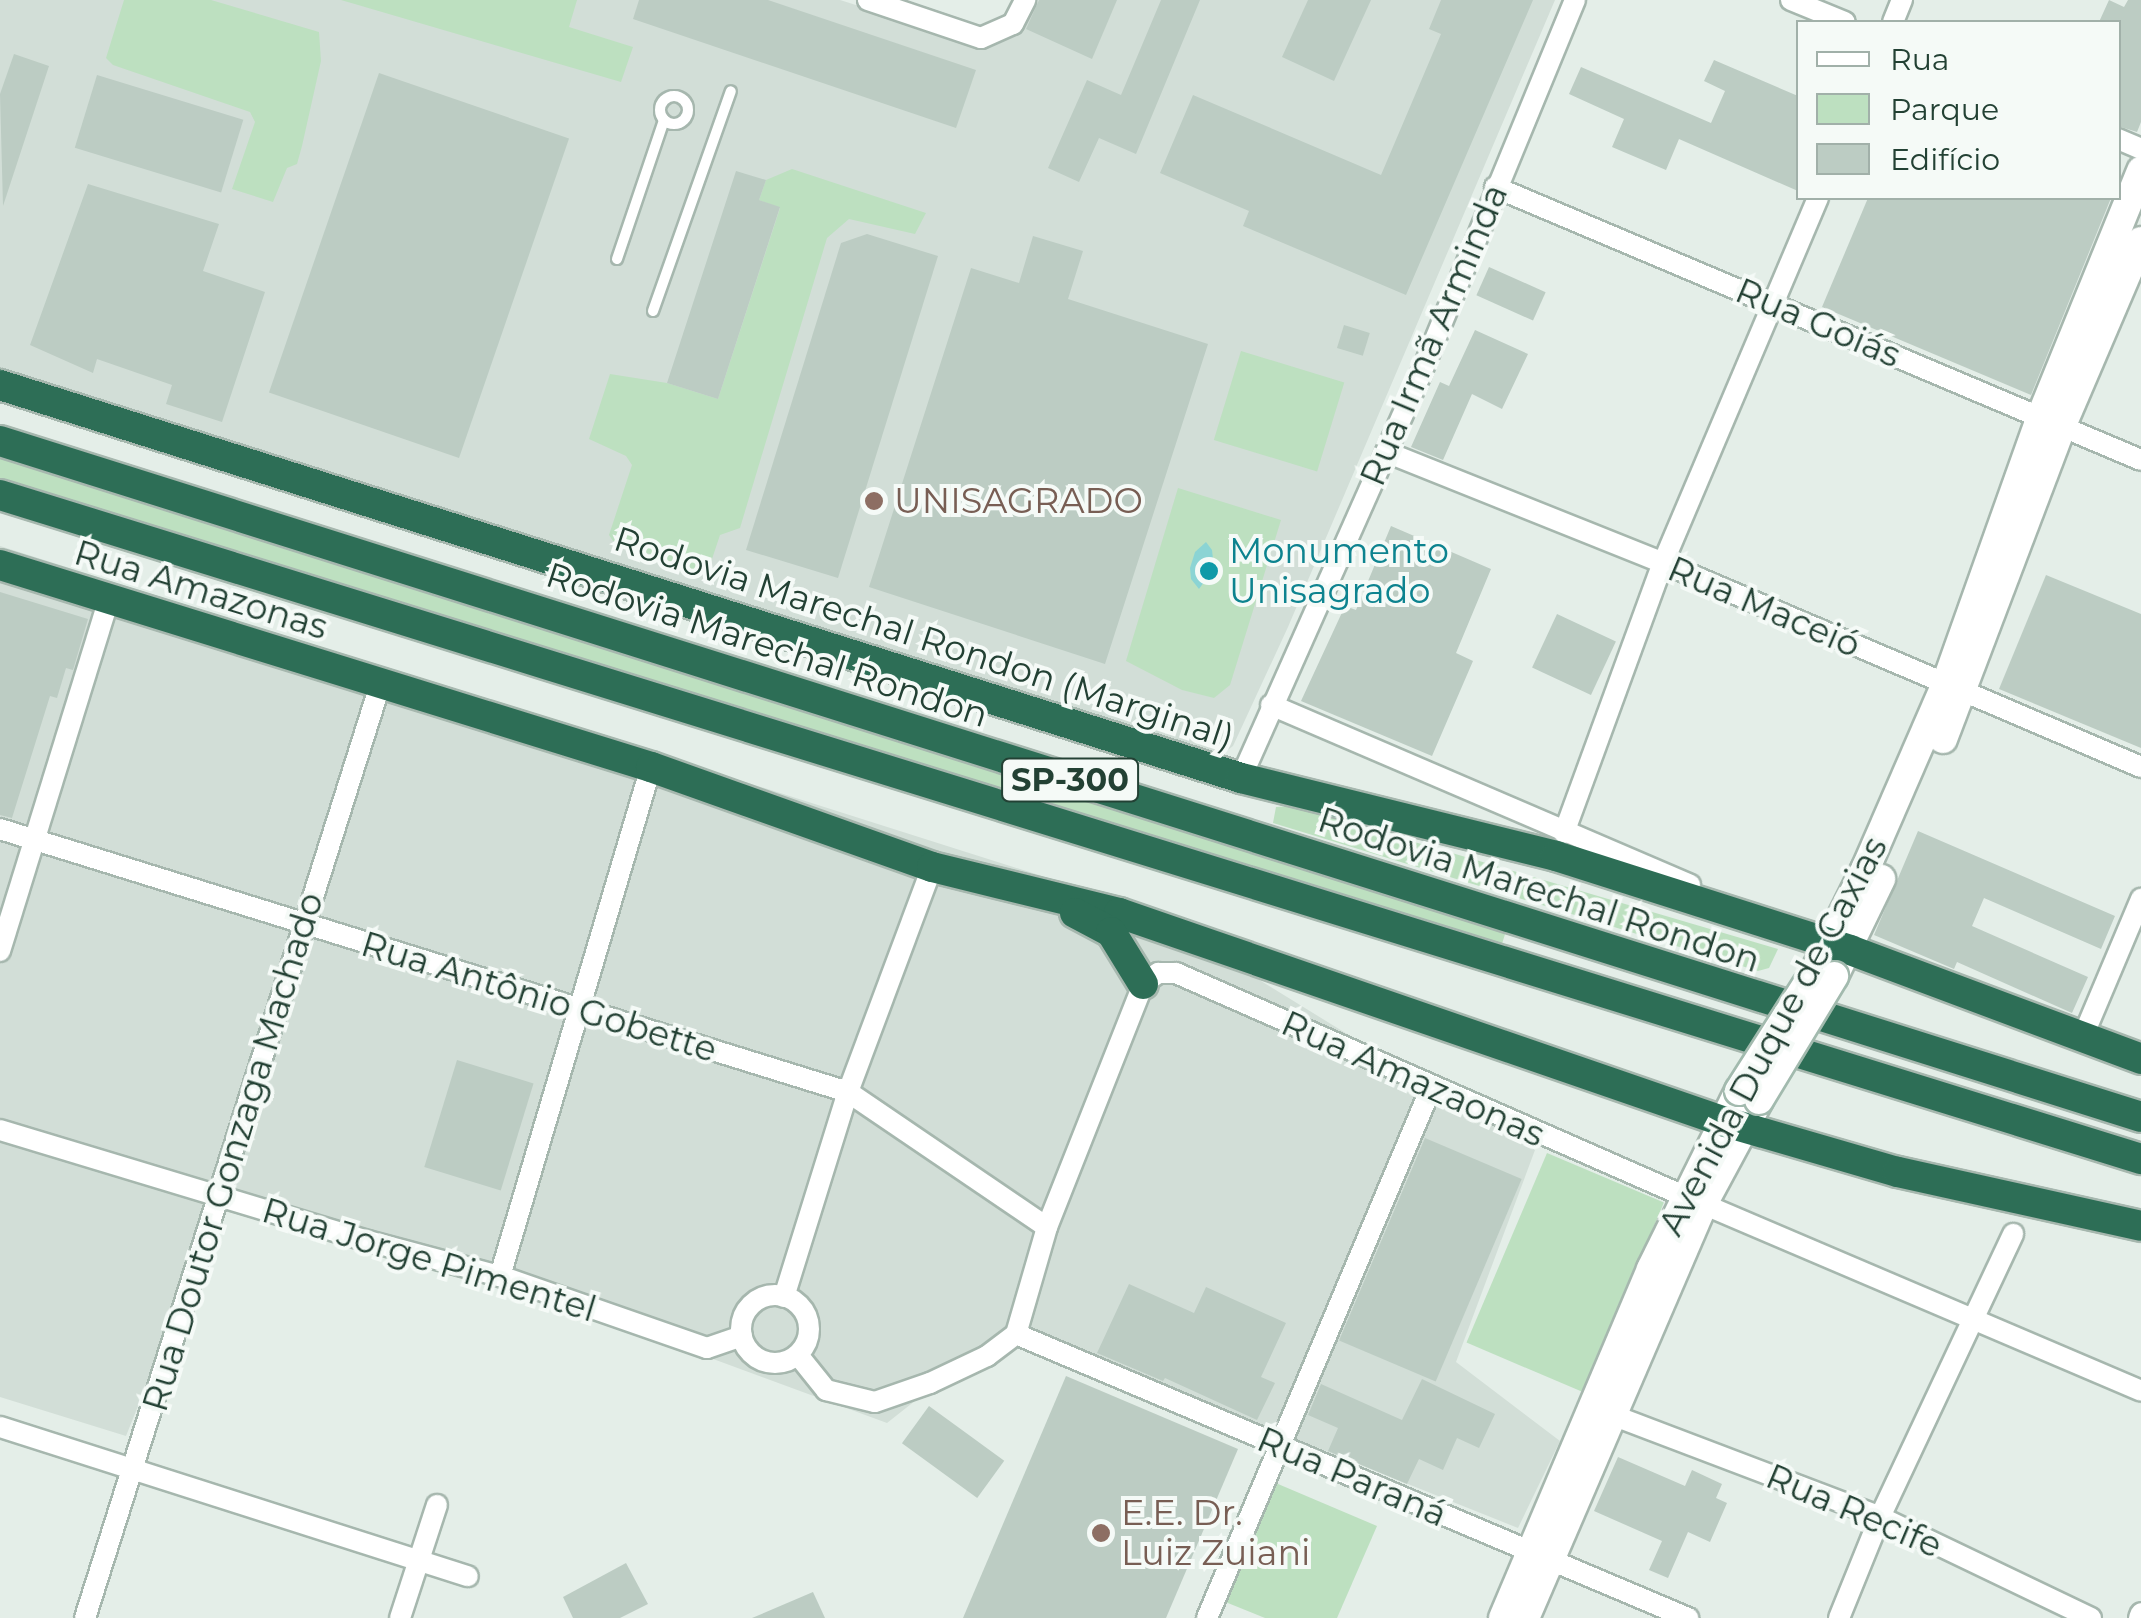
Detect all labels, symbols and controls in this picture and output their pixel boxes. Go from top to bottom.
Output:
legend [1796,20,2121,200]
text: Rua [1890,41,1950,78]
text: Parque [1890,91,1999,128]
text: Edifício [1890,141,2000,178]
street label: Rua Irmã Arminda [1351,178,1517,492]
street label: Rua Goiás [1729,270,1907,376]
place label: UNISAGRADO [894,480,1143,522]
marker: UNISAGRADO [863,490,885,512]
street label: Rodovia Marechal Rondon (Marginal) [609,518,1239,758]
place label: Monumento Unisagrado [1229,530,1449,612]
street label: Rua Amazonas [69,532,333,648]
street label: Rua Maceió [1662,548,1866,666]
street label: Rodovia Marechal Rondon [541,554,993,736]
marker: Monumento Unisagrado [1198,560,1220,582]
road number: SP-300 [1000,753,1140,807]
street label: Rodovia Marechal Rondon [1313,799,1765,981]
street label: Avenida Duque de Caxias [1650,829,1896,1243]
street label: Rua Doutor Gonzaga Machado [134,888,332,1416]
street label: Rua Antônio Gobette [356,923,722,1071]
street label: Rua Amazaonas [1275,1002,1551,1156]
street label: Rua Jorge Pimentel [257,1189,601,1331]
street label: Rua Paraná [1251,1418,1453,1536]
street label: Rua Recife [1760,1455,1948,1567]
place label: E.E. Dr. Luiz Zuiani [1121,1492,1311,1574]
marker: E.E. Dr. Luiz Zuiani [1090,1522,1112,1544]

